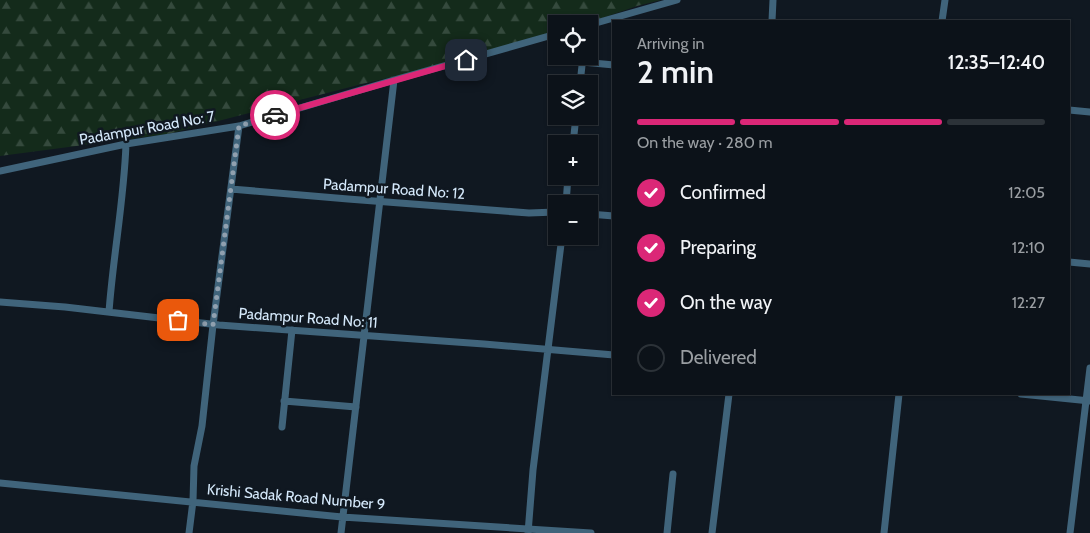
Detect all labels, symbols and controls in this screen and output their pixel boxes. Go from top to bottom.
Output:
map controls [548,15,598,245]
button: locate [548,15,598,65]
text: Arriving in [637,34,704,53]
pin [445,39,487,81]
icon: home [452,46,480,74]
text: 12:35–12:40 [948,51,1045,74]
text: 2 min [637,52,714,91]
button: layers [548,75,598,125]
courier [250,90,300,140]
icon: car [261,101,289,129]
street label: Padampur Road No: 7 [78,107,217,149]
text: On the way · 280 m [637,133,772,152]
button: + [548,135,598,185]
street label: Padampur Road No: 12 [322,175,466,203]
icon: check [637,179,665,207]
text: Confirmed [680,181,766,204]
text: 12:05 [1008,183,1045,202]
button: − [548,195,598,245]
icon: check [637,234,665,262]
text: Preparing [680,236,756,259]
text: 12:10 [1012,238,1045,257]
icon: check [637,289,665,317]
text: On the way [680,291,772,314]
text: 12:27 [1012,293,1045,312]
pin [157,299,199,341]
street label: Padampur Road No: 11 [238,304,378,332]
icon: bag [164,306,192,334]
text: Delivered [680,346,757,369]
street label: Krishi Sadak Road Number 9 [206,480,386,514]

